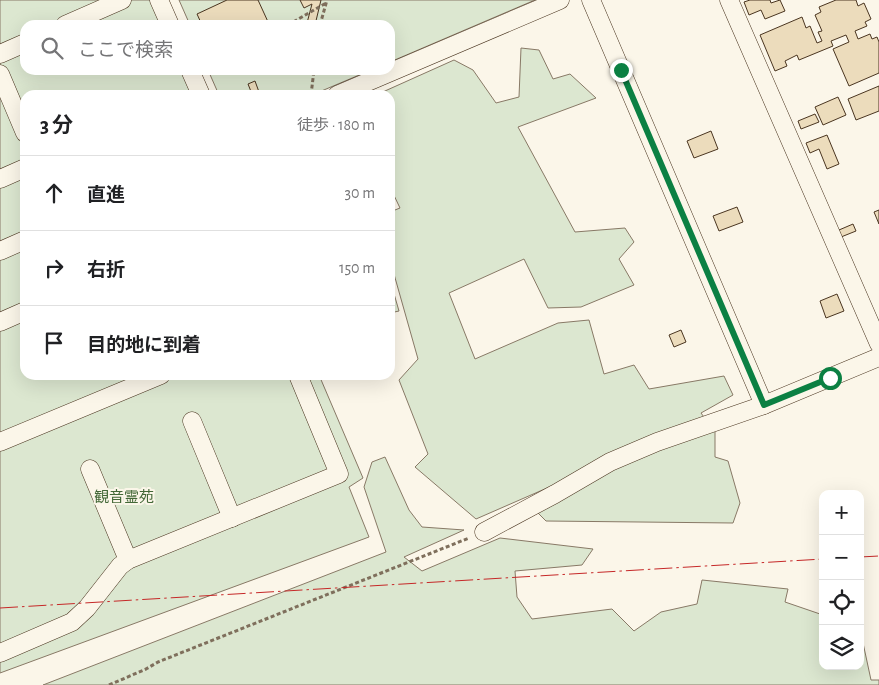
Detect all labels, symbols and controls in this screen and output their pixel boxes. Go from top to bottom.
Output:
search box [20,20,395,75]
icon: search [38,34,66,62]
text: ここで検索 [78,41,173,60]
route end [610,59,633,82]
text: 3 分 [40,115,73,136]
text: 徒歩 · 180 m [297,117,375,133]
icon: ahead [40,179,68,207]
text: 30 m [345,185,375,201]
text: 直進 [87,186,125,205]
icon: right [40,254,68,282]
text: 150 m [339,260,375,276]
text: 右折 [87,261,125,280]
icon: arrive [40,329,68,357]
text: 目的地に到着 [87,336,201,355]
route start [819,367,842,390]
park label: 観音霊苑 [94,489,154,505]
map controls [819,490,864,670]
button: + [819,490,864,535]
button: − [819,535,864,580]
button: locate [819,580,864,625]
button: layers [819,625,864,670]

